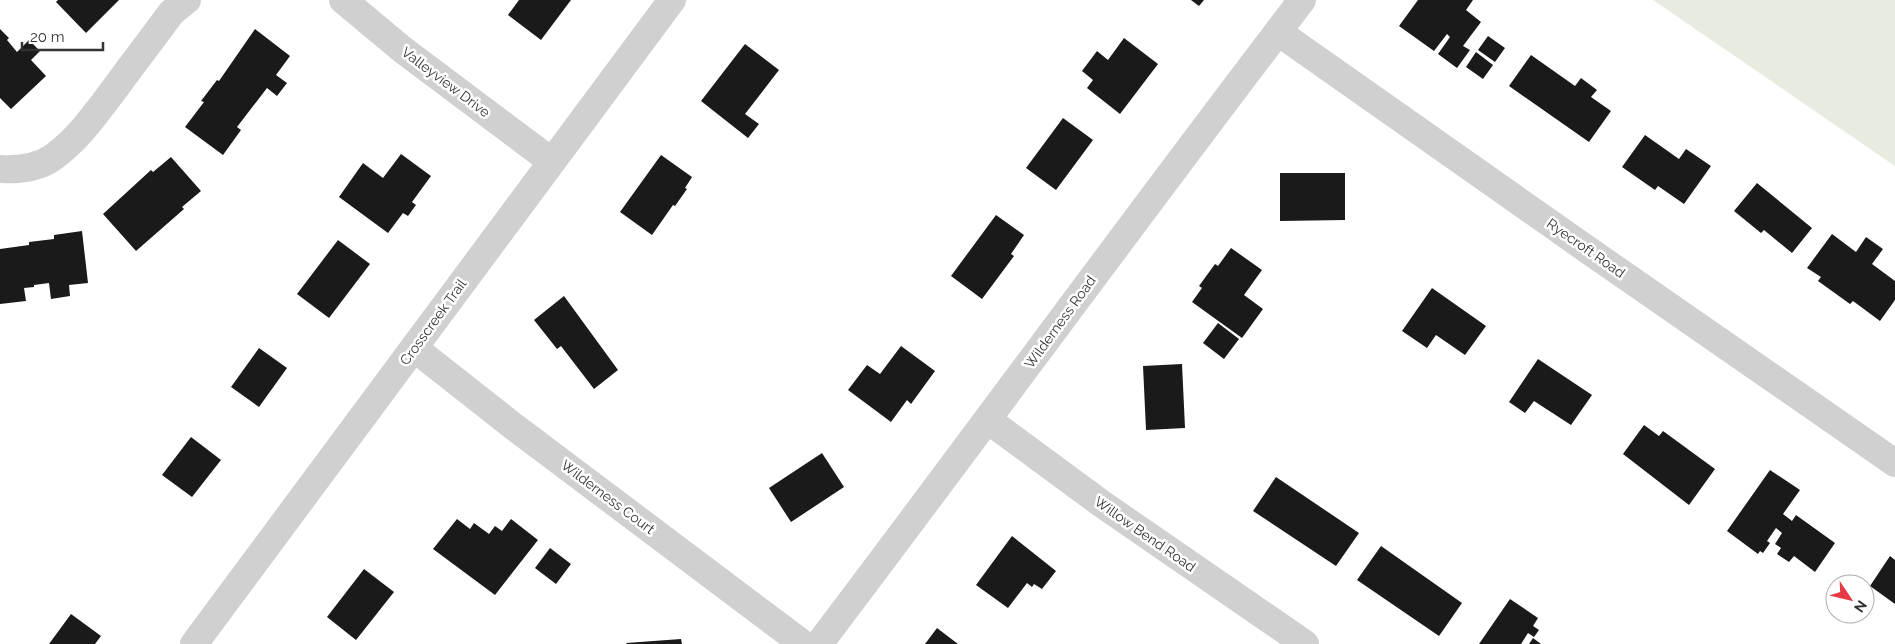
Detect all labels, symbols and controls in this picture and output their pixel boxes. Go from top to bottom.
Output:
scale bar [22,20,104,52]
text: 20 m [30,28,65,46]
street label: Valleyview Drive [399,44,493,120]
street label: Ryecroft Road [1544,215,1628,281]
street label: Wilderness Road [1021,273,1099,371]
street label: Crosscreek Trail [396,276,470,368]
street label: Wilderness Court [558,457,658,537]
street label: Willow Bend Road [1091,493,1199,575]
north arrow [1825,574,1875,624]
text: N [1851,597,1870,615]

